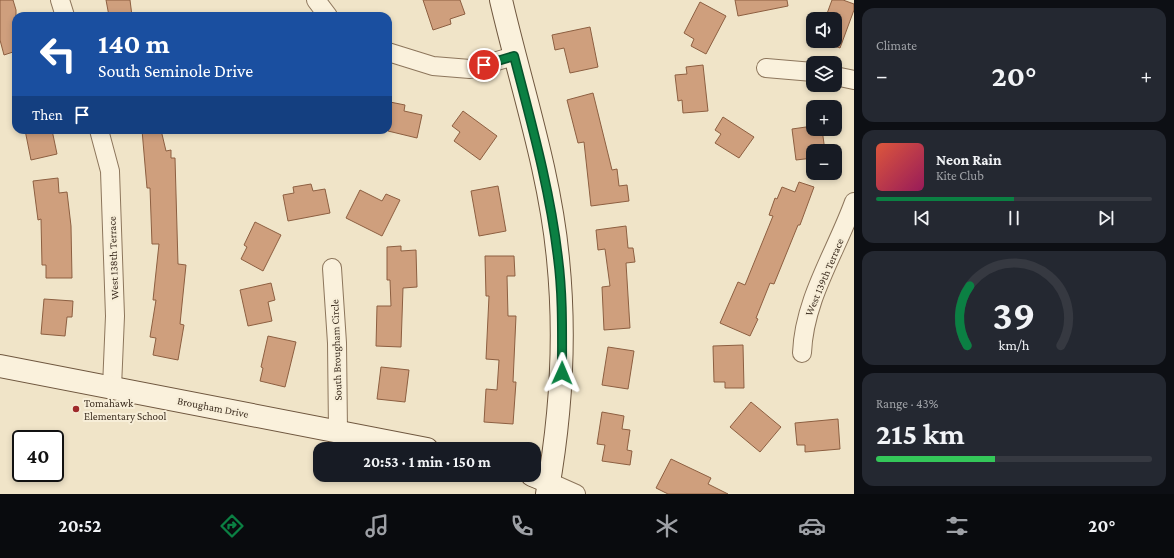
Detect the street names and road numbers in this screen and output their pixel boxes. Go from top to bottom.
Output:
street label: West 138th Terrace [106,216,120,300]
street label: West 139th Terrace [802,236,846,318]
street label: South Brougham Circle [328,299,345,401]
street label: Brougham Drive [176,394,250,421]

